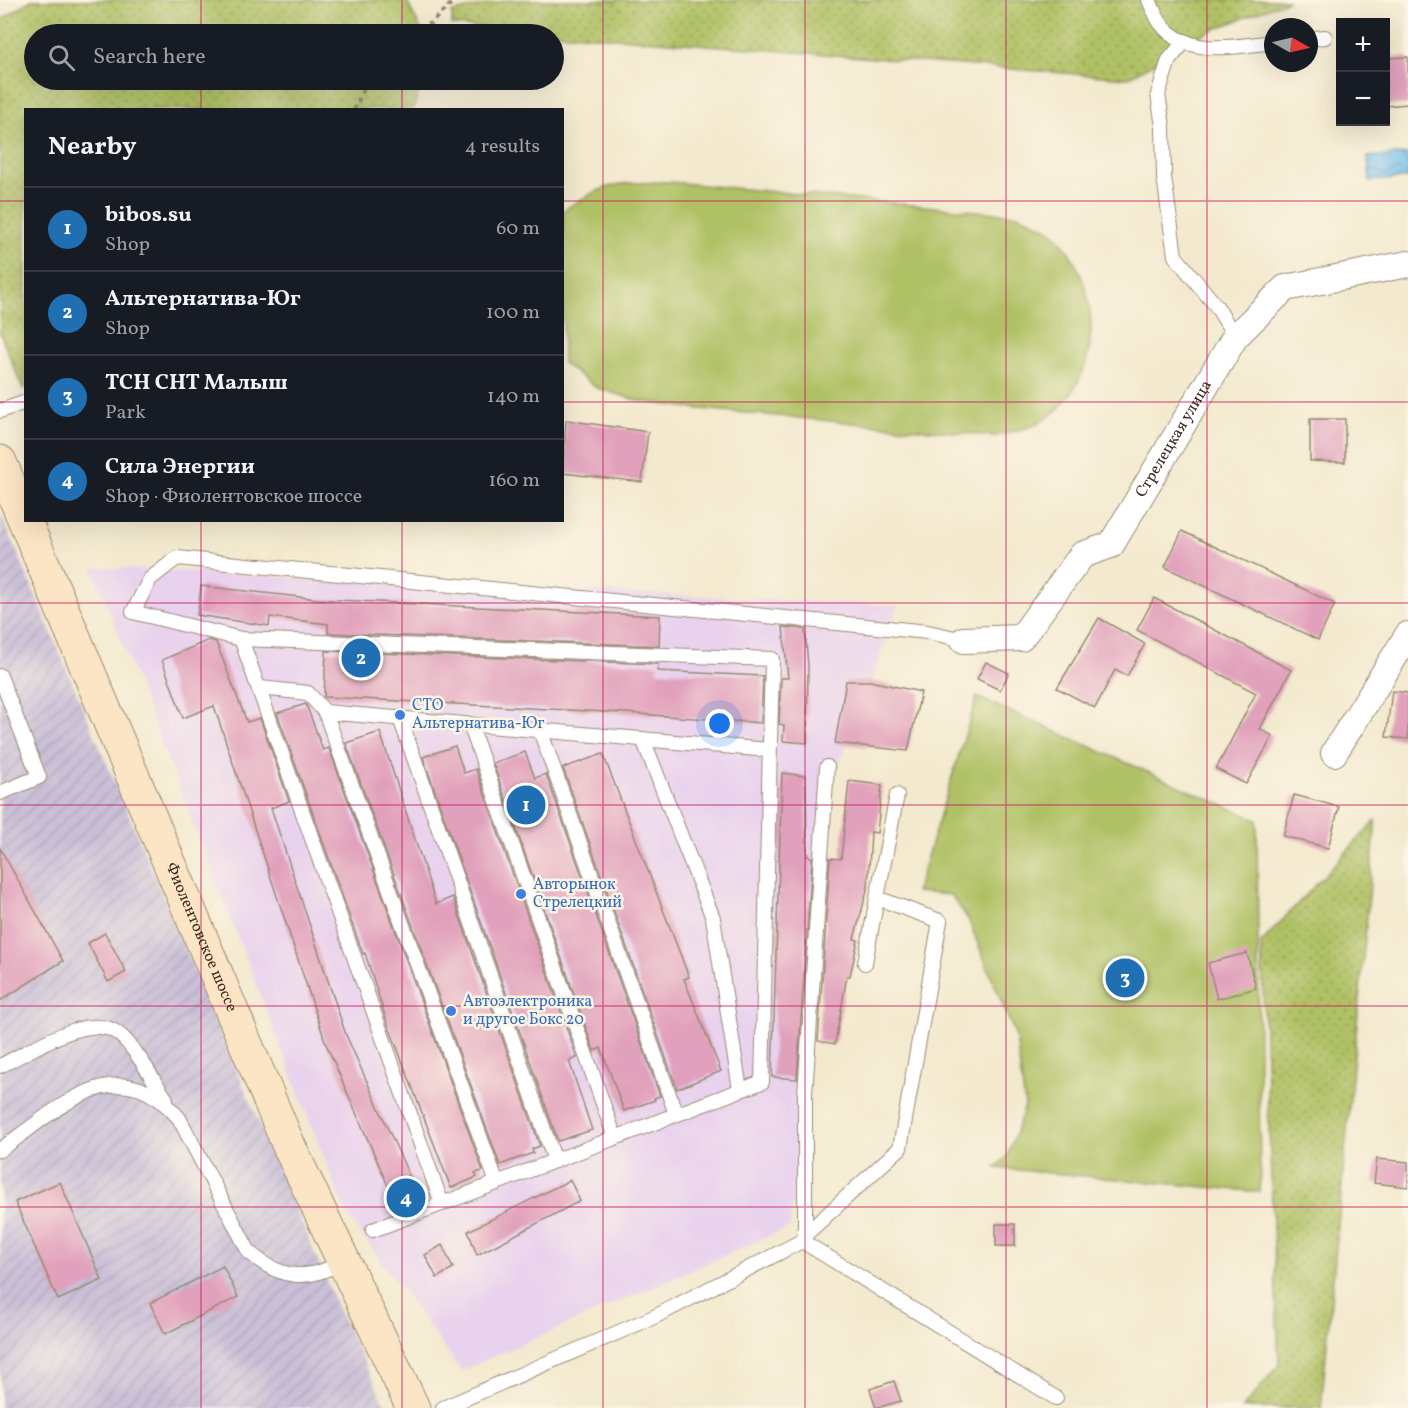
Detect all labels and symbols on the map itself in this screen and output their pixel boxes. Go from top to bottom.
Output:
north arrow [1264,18,1318,72]
street label: Стрелецкая улица [1131,376,1218,502]
pin: 2 [342,636,380,680]
place label: СТО Альтернатива-Юг [412,695,544,735]
marker: СТО Альтернатива-Юг [393,708,407,722]
your location [705,709,734,738]
pin: 1 [506,782,546,828]
street label: Фиолентовское шоссе [159,859,242,1015]
place label: Авторынок Стрелецкий [533,874,622,914]
marker: Авторынок Стрелецкий [514,887,528,901]
pin: 3 [1106,956,1144,1000]
place label: Автоэлектроника и другое Бокс 20 [463,991,592,1031]
marker: Автоэлектроника и другое Бокс 20 [444,1004,458,1018]
pin: 4 [386,1176,426,1220]

